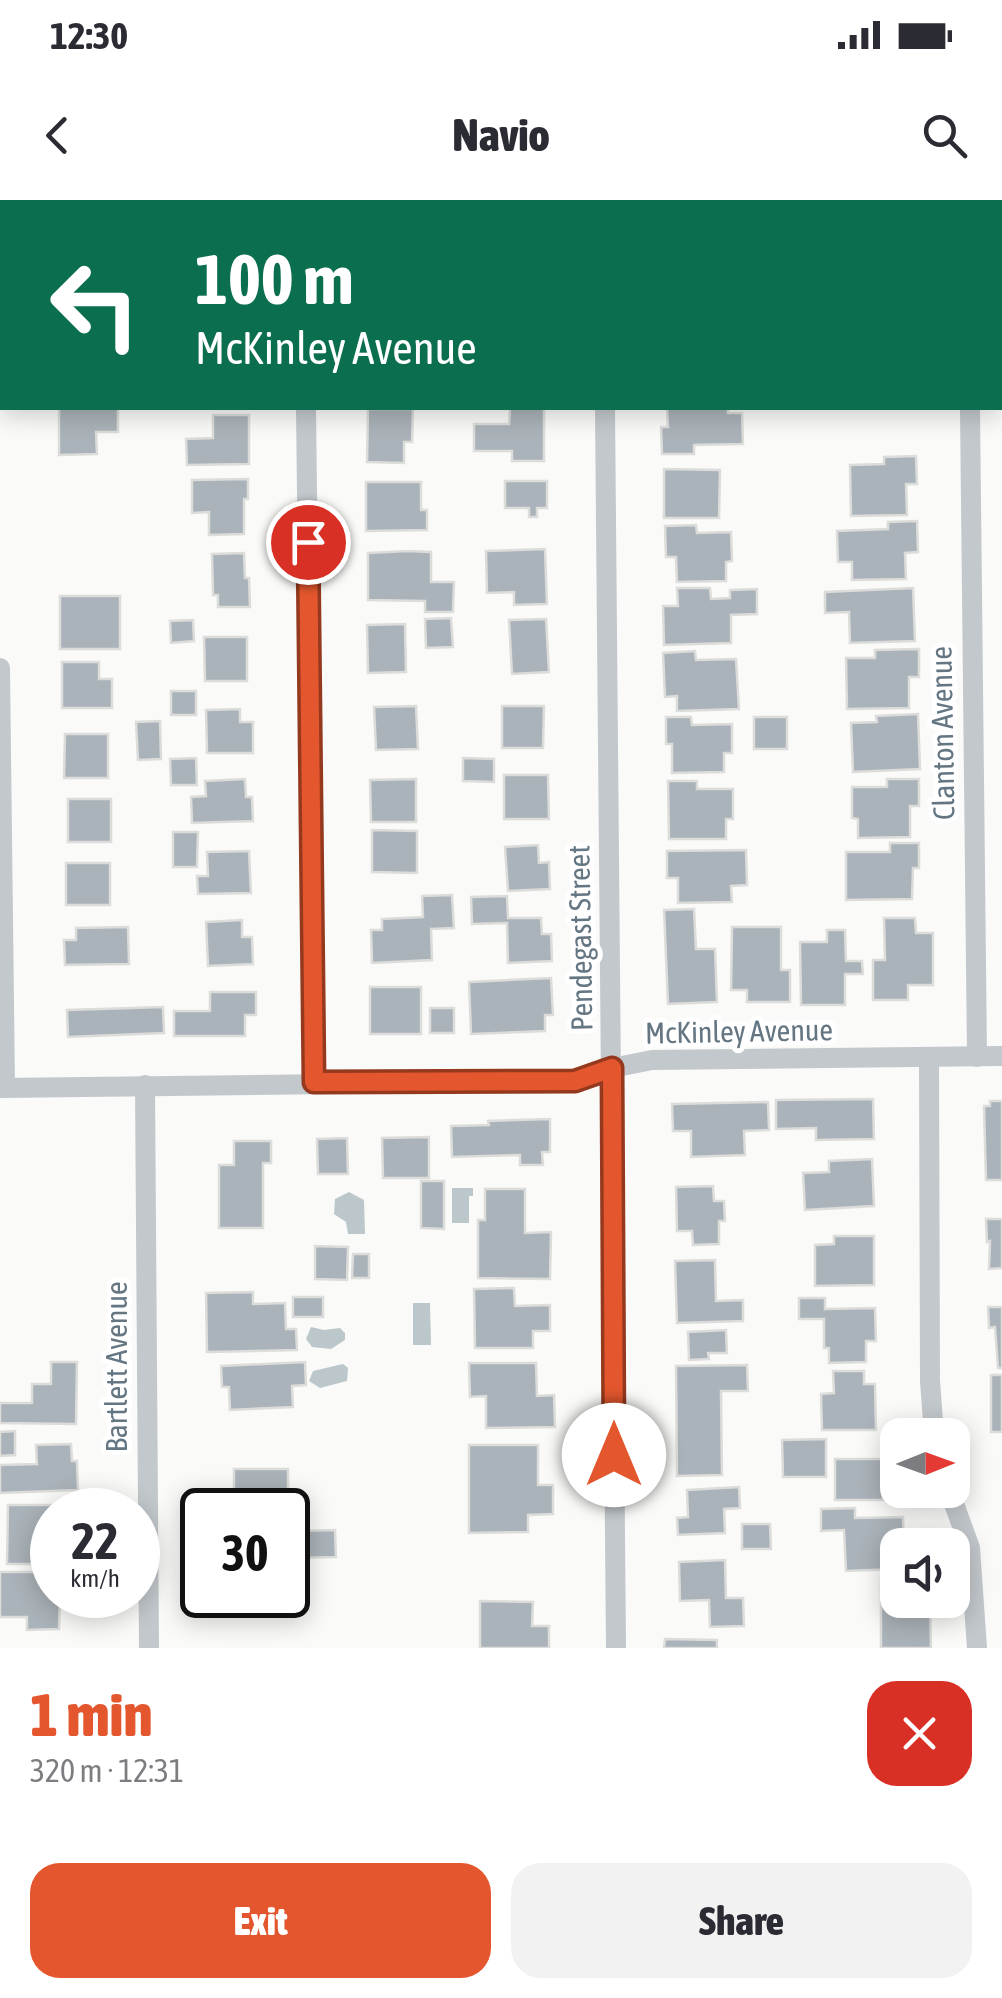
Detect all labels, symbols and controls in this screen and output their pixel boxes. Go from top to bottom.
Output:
text: 12:30 [50,14,128,57]
icon: back [30,108,85,163]
icon: search [917,108,972,163]
text: Navio [452,109,550,161]
text: 100 m [195,239,354,319]
icon: left [30,240,160,370]
text: McKinley Avenue [195,322,477,374]
pin [266,500,351,585]
icon: arrive [281,515,336,570]
street label: Clanton Avenue [923,646,961,820]
street label: Pendegast Street [561,845,599,1031]
street label: McKinley Avenue [645,1012,833,1050]
street label: Bartlett Avenue [99,1281,133,1453]
position arrow [562,1403,666,1507]
north arrow [880,1418,970,1508]
map controls [880,1418,970,1618]
speed limit sign: 30 [180,1488,310,1618]
text: 22 [71,1512,118,1570]
button: sound [880,1528,970,1618]
text: km/h [70,1564,120,1592]
text: 1 min [30,1680,153,1749]
button: close [867,1681,972,1786]
text: 320 m · 12:31 [30,1752,184,1789]
button: Exit [30,1863,491,1978]
button: Share [511,1863,972,1978]

